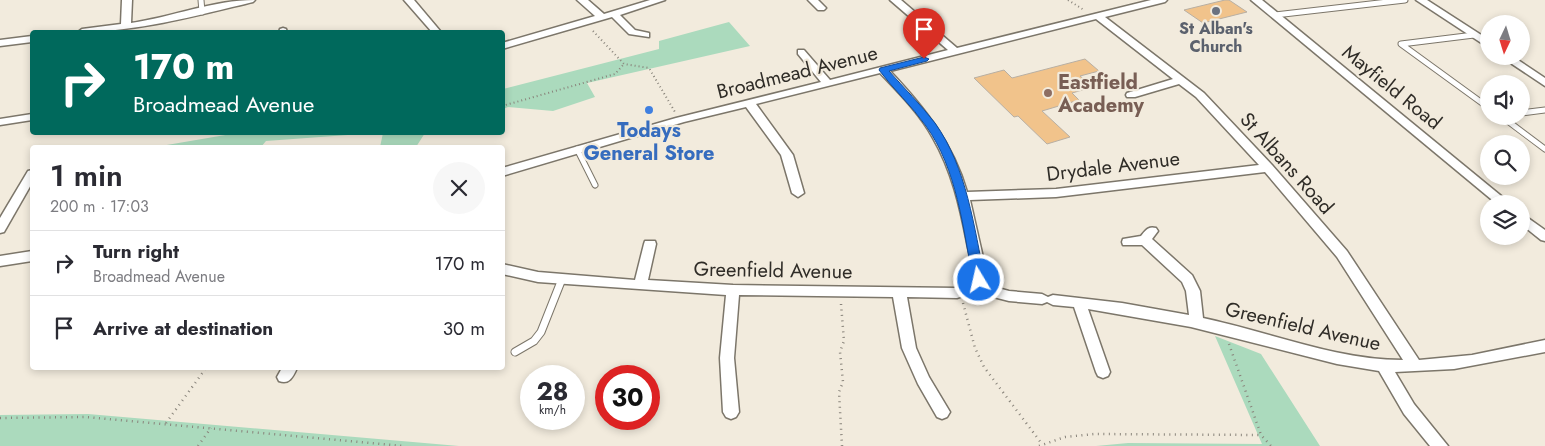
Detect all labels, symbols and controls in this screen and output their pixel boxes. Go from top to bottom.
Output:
marker: St Alban's Church [1210,5,1222,17]
pin [903,8,945,59]
icon: arrive [910,15,938,43]
north arrow [1480,15,1530,65]
map controls [1480,15,1530,245]
place label: St Alban's Church [1179,17,1253,58]
street label: Broadmead Avenue [714,38,881,106]
street label: Mayfield Road [1336,38,1448,137]
text: 170 m [133,42,234,92]
icon: right [50,50,115,115]
place label: Eastfield Academy [1057,68,1144,120]
button: sound [1480,75,1530,125]
marker: Eastfield Academy [1042,87,1054,99]
text: Broadmead Avenue [133,88,314,120]
marker: Todays General Store [643,104,655,116]
street label: St Albans Road [1233,106,1340,221]
place label: Todays General Store [583,116,715,168]
button: search [1480,135,1530,185]
street label: Drydale Avenue [1045,144,1181,189]
text: 1 min [50,154,123,197]
button: close [433,162,485,214]
text: 200 m · 17:03 [50,195,149,218]
button: layers [1480,195,1530,245]
text: Turn right [93,238,179,265]
icon: right [50,249,78,277]
text: 170 m [435,250,485,277]
position arrow [952,253,1004,305]
street label: Greenfield Avenue [693,255,853,286]
text: Broadmead Avenue [93,265,225,288]
street label: Greenfield Avenue [1222,295,1383,358]
icon: arrive [50,314,78,342]
text: Arrive at destination [93,315,273,342]
text: 30 m [443,315,485,342]
speed limit sign: 30 [595,365,660,430]
text: 28 [536,373,569,409]
text: km/h [539,401,566,419]

